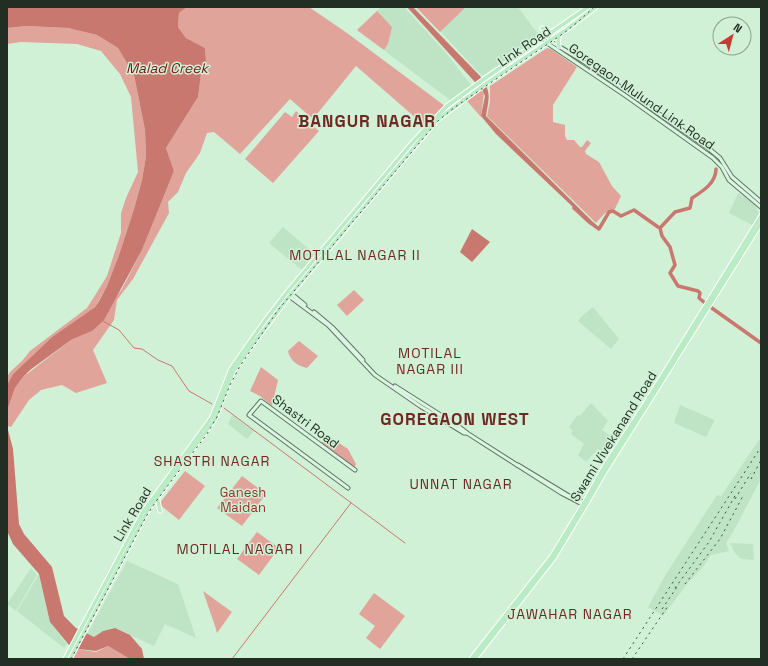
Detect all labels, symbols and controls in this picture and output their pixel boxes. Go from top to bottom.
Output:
north arrow [712,16,752,56]
text: N [731,20,745,36]
street label: Link Road [494,22,554,70]
street label: Goregaon Mulund Link Road [565,39,718,153]
water label: Malad Creek [126,59,210,77]
district label: BANGUR NAGAR [298,110,436,132]
district label: MOTILAL NAGAR II [289,246,421,264]
district label: MOTILAL NAGAR III [396,344,464,378]
street label: Swami Vivekanand Road [566,368,660,505]
street label: Shastri Road [269,391,343,452]
district label: GOREGAON WEST [380,408,530,430]
district label: SHASTRI NAGAR [154,452,270,470]
district label: UNNAT NAGAR [409,475,513,493]
street label: Link Road [110,484,155,545]
park label: Ganesh Maidan [220,484,266,516]
district label: MOTILAL NAGAR I [177,540,303,558]
district label: JAWAHAR NAGAR [507,605,633,623]

